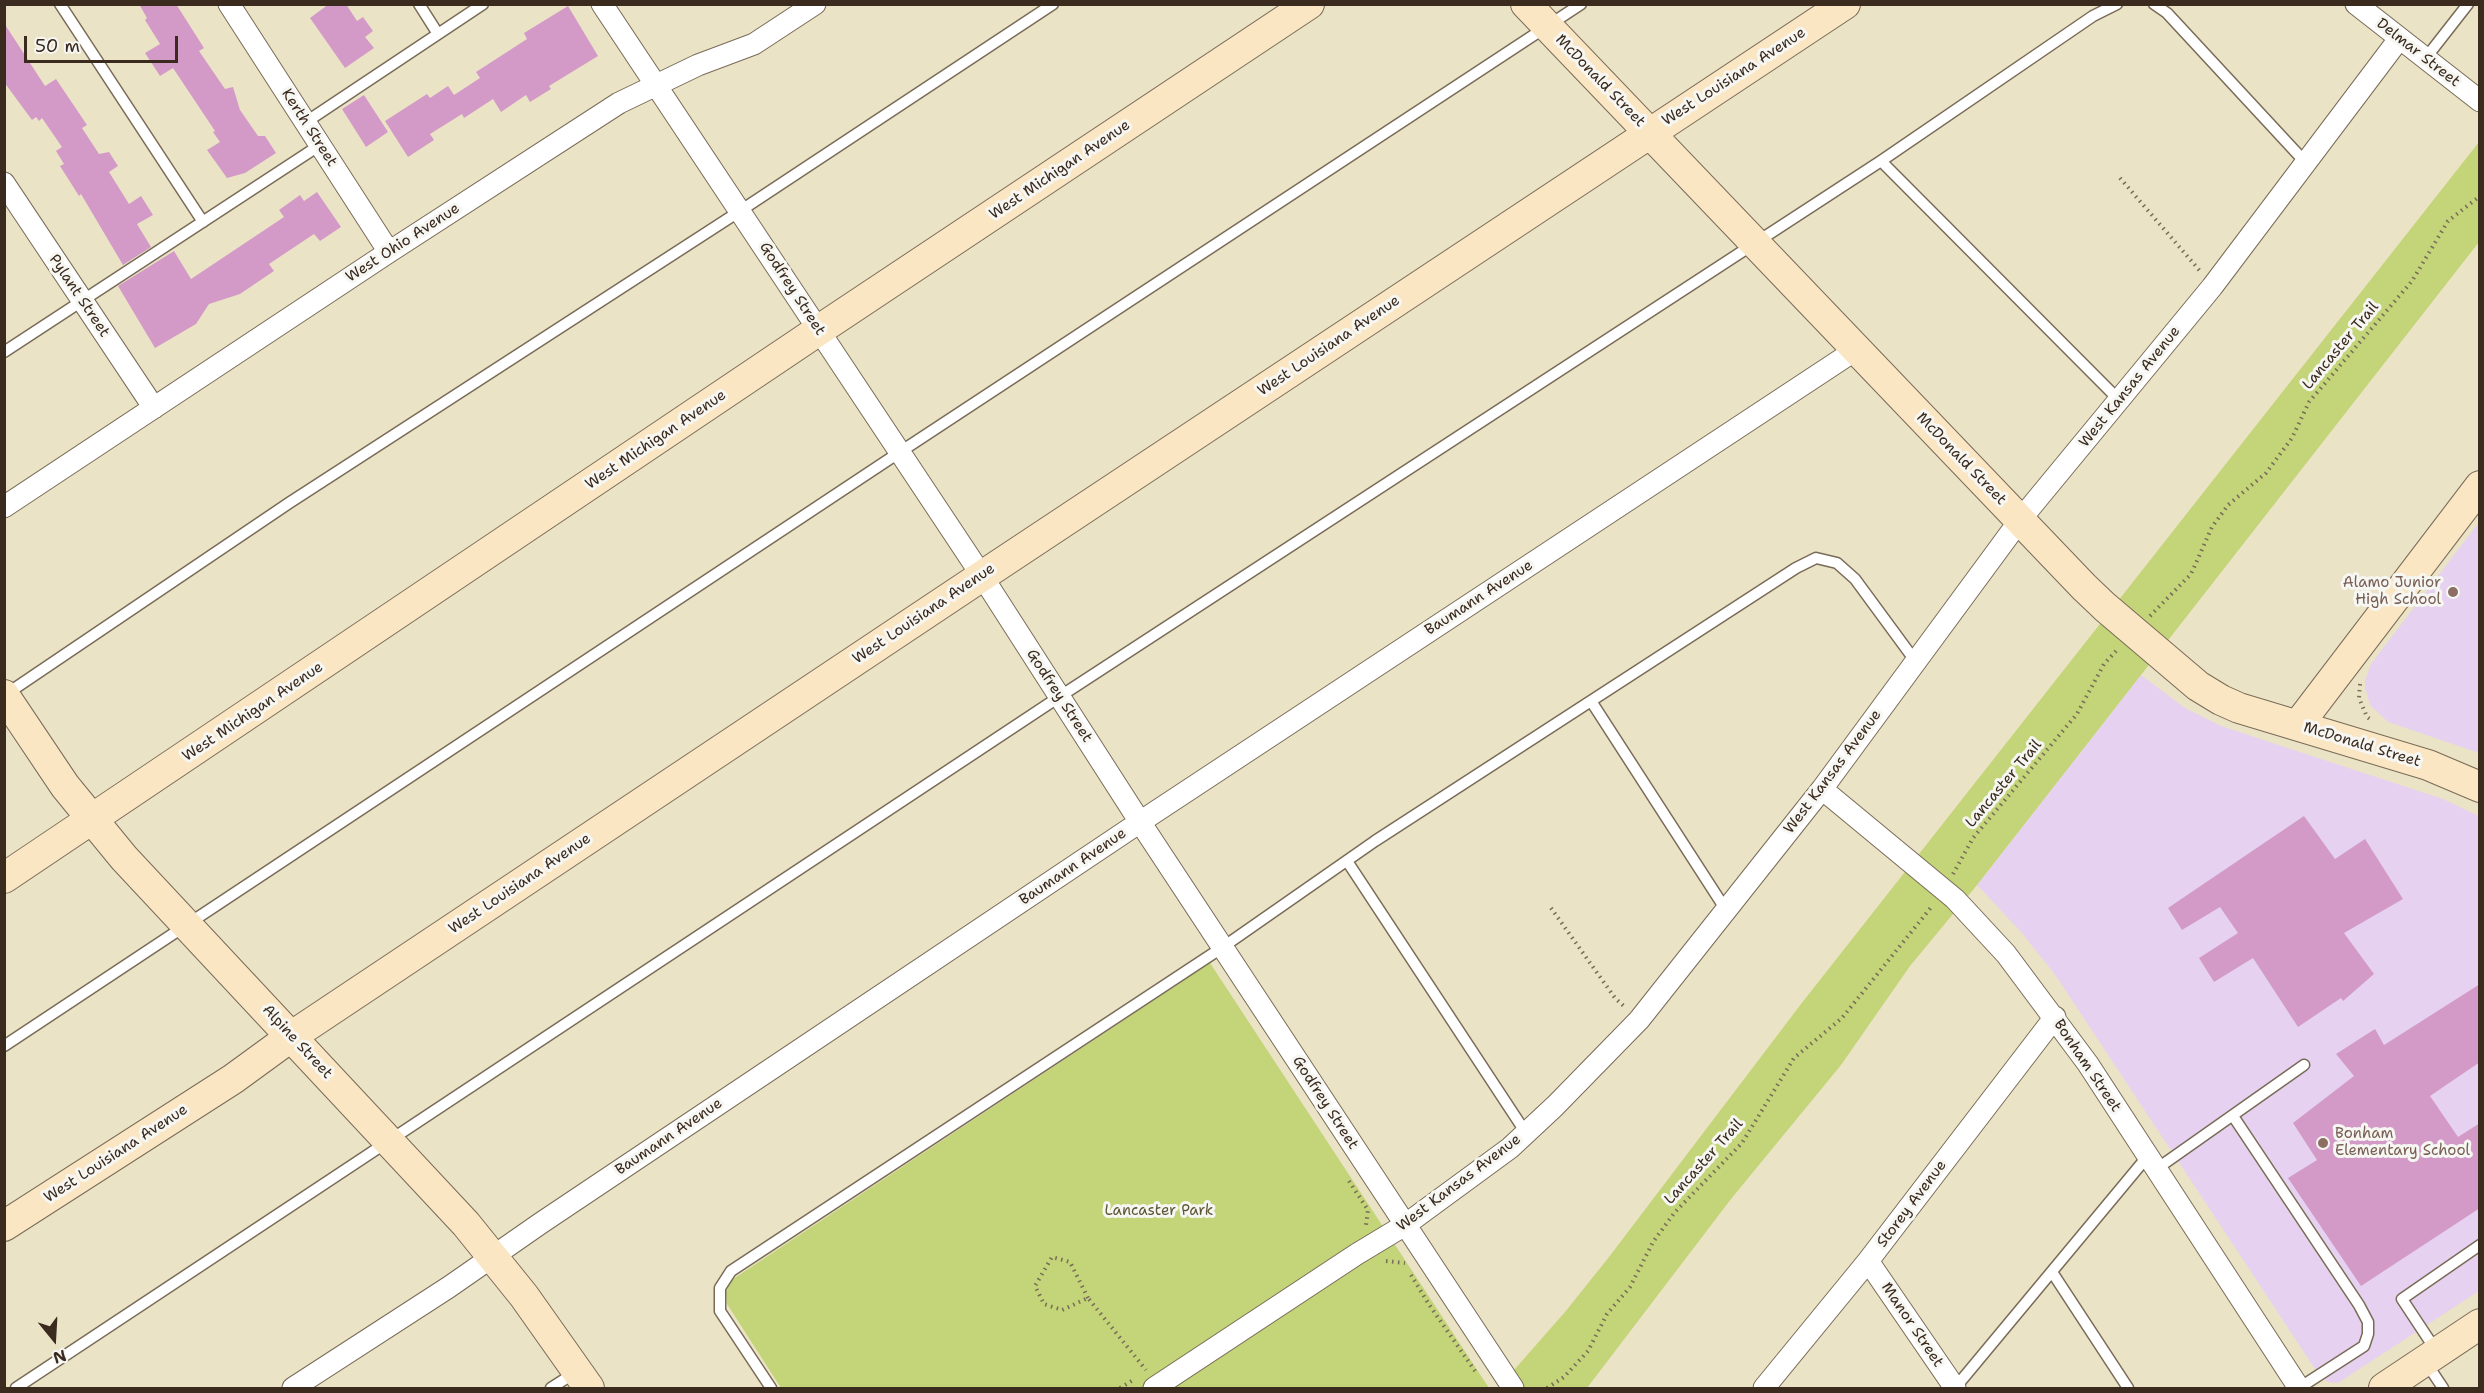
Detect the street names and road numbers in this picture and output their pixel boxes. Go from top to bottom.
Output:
street label: Delmar Street [2373,15,2463,91]
street label: West Louisiana Avenue [1659,24,1809,130]
street label: McDonald Street [1551,31,1649,131]
street label: Kerth Street [277,86,341,170]
street label: West Michigan Avenue [986,116,1134,224]
street label: West Ohio Avenue [343,200,463,286]
street label: Godfrey Street [755,239,829,339]
street label: Pylant Street [45,251,113,341]
street label: West Louisiana Avenue [1255,292,1403,400]
street label: Lancaster Trail [2299,299,2383,393]
street label: West Kansas Avenue [2076,323,2184,451]
street label: West Michigan Avenue [582,386,730,494]
street label: McDonald Street [1912,409,2010,509]
street label: Baumann Avenue [1422,556,1536,640]
street label: West Louisiana Avenue [850,560,998,668]
street label: Godfrey Street [1022,646,1096,746]
street label: West Michigan Avenue [179,658,327,766]
street label: West Kansas Avenue [1780,706,1886,838]
street label: McDonald Street [2301,719,2423,771]
street label: Lancaster Trail [1962,737,2046,831]
street label: Baumann Avenue [1016,825,1130,909]
street label: West Louisiana Avenue [446,830,594,938]
street label: Alpine Street [258,1001,336,1083]
street label: Bonham Street [2049,1016,2125,1116]
street label: Godfrey Street [1288,1053,1362,1153]
street label: Baumann Avenue [612,1095,726,1179]
street label: West Louisiana Avenue [41,1101,191,1207]
street label: Lancaster Trail [1661,1116,1747,1208]
street label: West Kansas Avenue [1393,1130,1525,1236]
street label: Storey Avenue [1873,1157,1951,1251]
street label: Manor Street [1877,1279,1947,1371]

